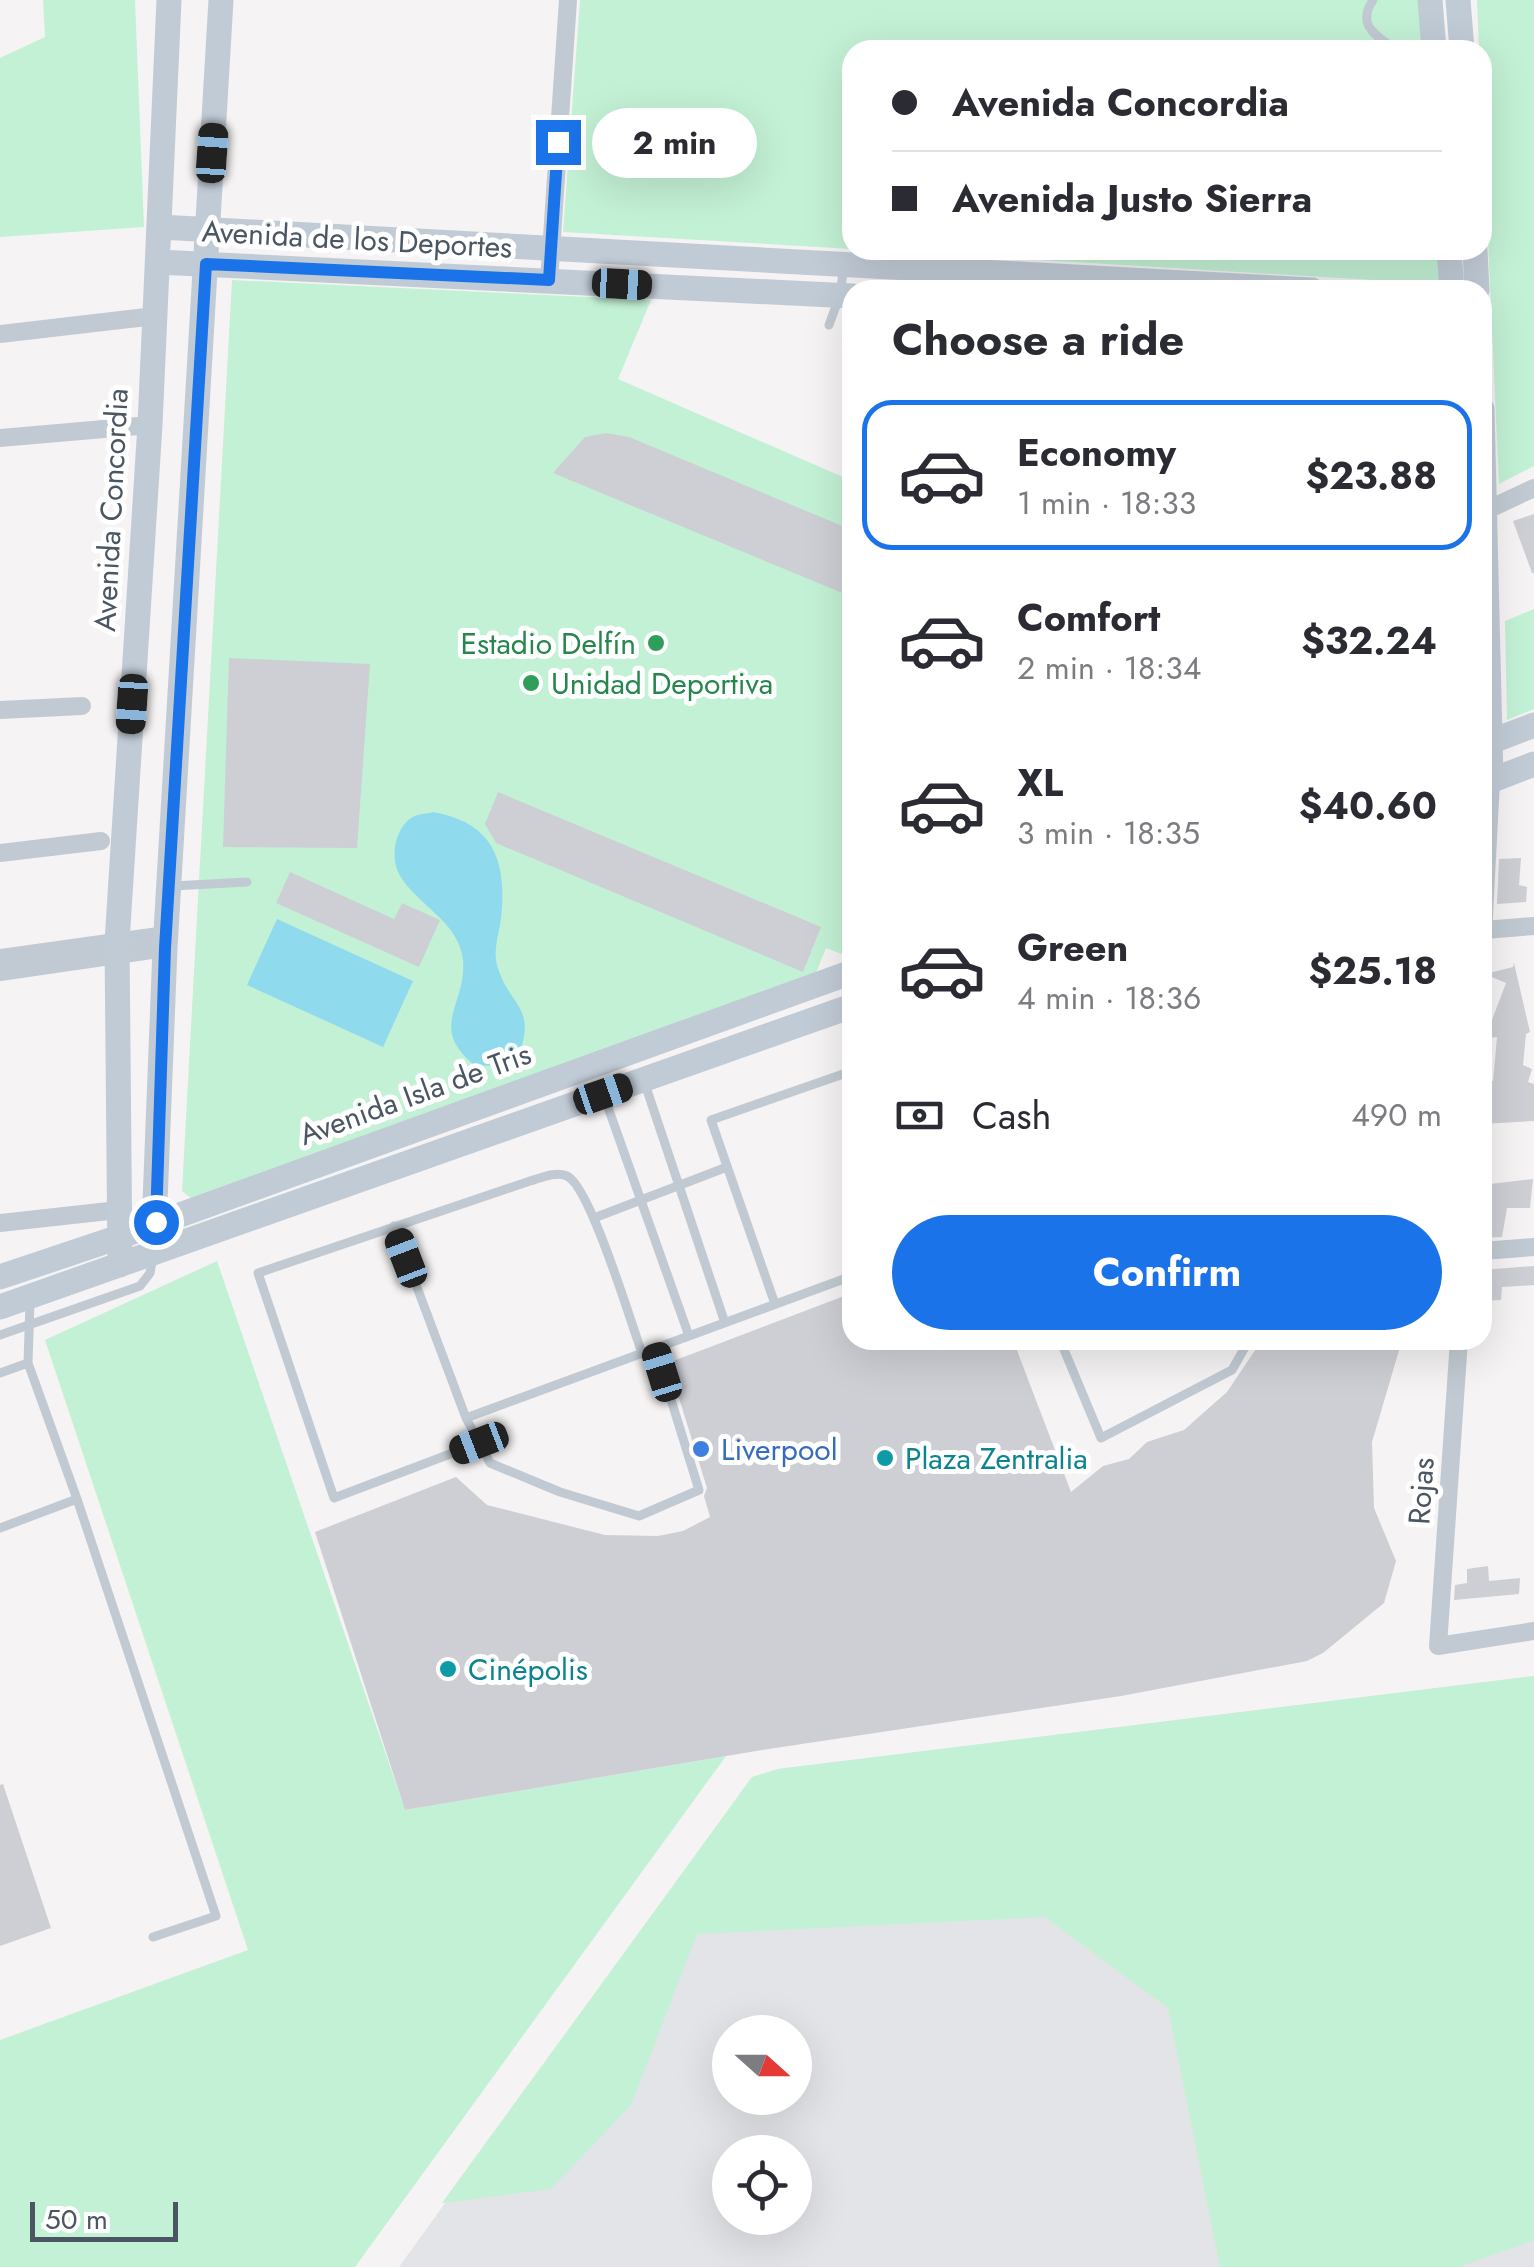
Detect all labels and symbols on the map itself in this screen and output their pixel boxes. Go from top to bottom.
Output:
callout: 2 min [593,107,758,177]
route end [536,120,581,165]
car [195,122,229,184]
street label: Avenida de los Deportes [201,209,513,269]
car [591,267,653,301]
street label: Avenida Concordia [83,387,139,633]
place label: Estadio Delfín [461,622,636,665]
marker: Estadio Delfín [645,632,667,654]
place label: Unidad Deportiva [551,662,773,705]
marker: Unidad Deportiva [520,672,542,694]
car [115,673,149,735]
street label: Avenida Isla de Tris [293,1032,537,1156]
car [570,1070,636,1118]
route start [134,1200,179,1245]
car [381,1225,431,1291]
car [639,1339,685,1405]
car [446,1418,512,1468]
place label: Liverpool [721,1428,838,1471]
place label: Plaza Zentralia [905,1437,1088,1480]
marker: Liverpool [690,1438,712,1460]
marker: Plaza Zentralia [874,1447,896,1469]
street label: Rojas [1397,1456,1445,1526]
place label: Cinépolis [468,1648,588,1691]
marker: Cinépolis [437,1658,459,1680]
north arrow [712,2015,812,2115]
scale bar [30,2197,178,2242]

